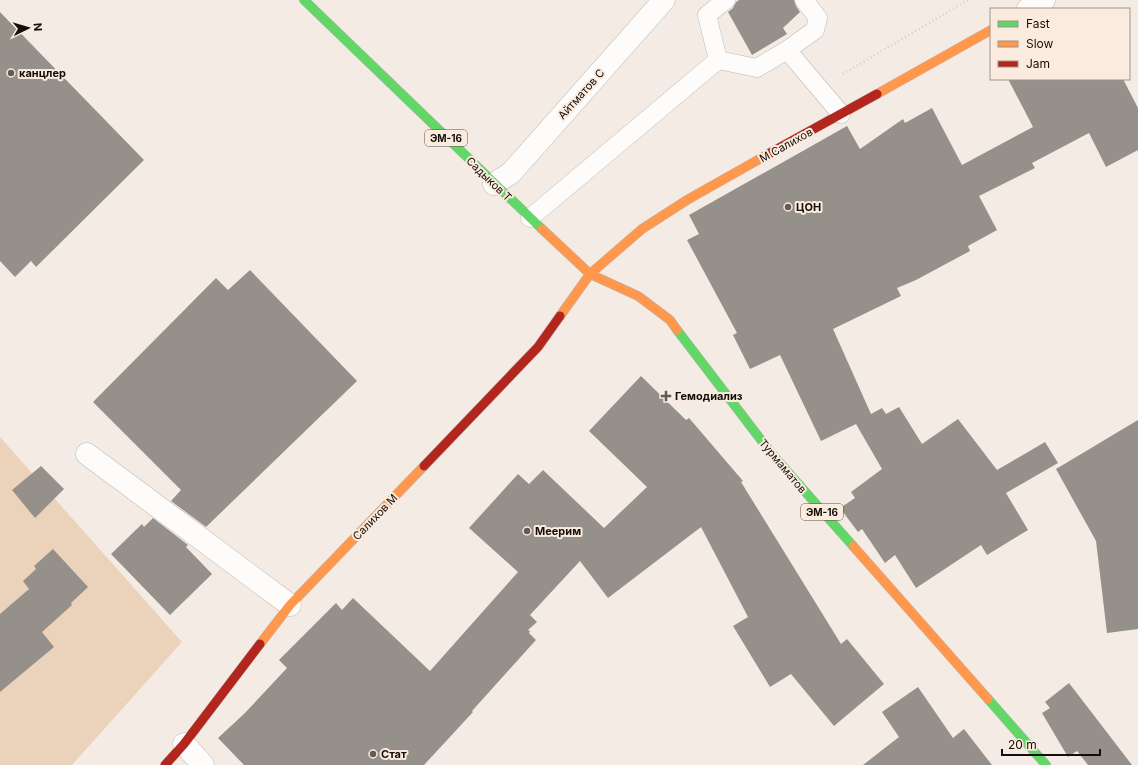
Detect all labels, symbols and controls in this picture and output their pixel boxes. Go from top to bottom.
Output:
north arrow [8,8,48,48]
legend [990,8,1130,80]
text: Fast [1026,16,1050,31]
text: N [31,22,45,32]
text: Slow [1026,36,1054,51]
text: Jam [1026,56,1050,71]
place label: канцлер [19,66,66,80]
street label: Айтматов С [555,66,607,122]
marker: канцлер [6,68,16,78]
street label: М Салихов [757,125,815,165]
road number: ЭМ-16 [425,130,467,146]
street label: Садыков Т [463,154,515,204]
place label: ЦОН [796,200,821,214]
marker: ЦОН [783,202,793,212]
place label: Гемодиализ [675,389,743,403]
marker: Гемодиализ [660,390,672,402]
street label: Турмаматов [756,436,810,496]
street label: Салихов М [350,491,400,543]
road number: ЭМ-16 [801,504,843,520]
place label: Меерим [535,524,581,538]
marker: Меерим [522,526,532,536]
scale bar [1002,731,1100,757]
text: 20 m [1008,737,1037,752]
place label: Стат [381,747,407,761]
marker: Стат [368,749,378,759]

